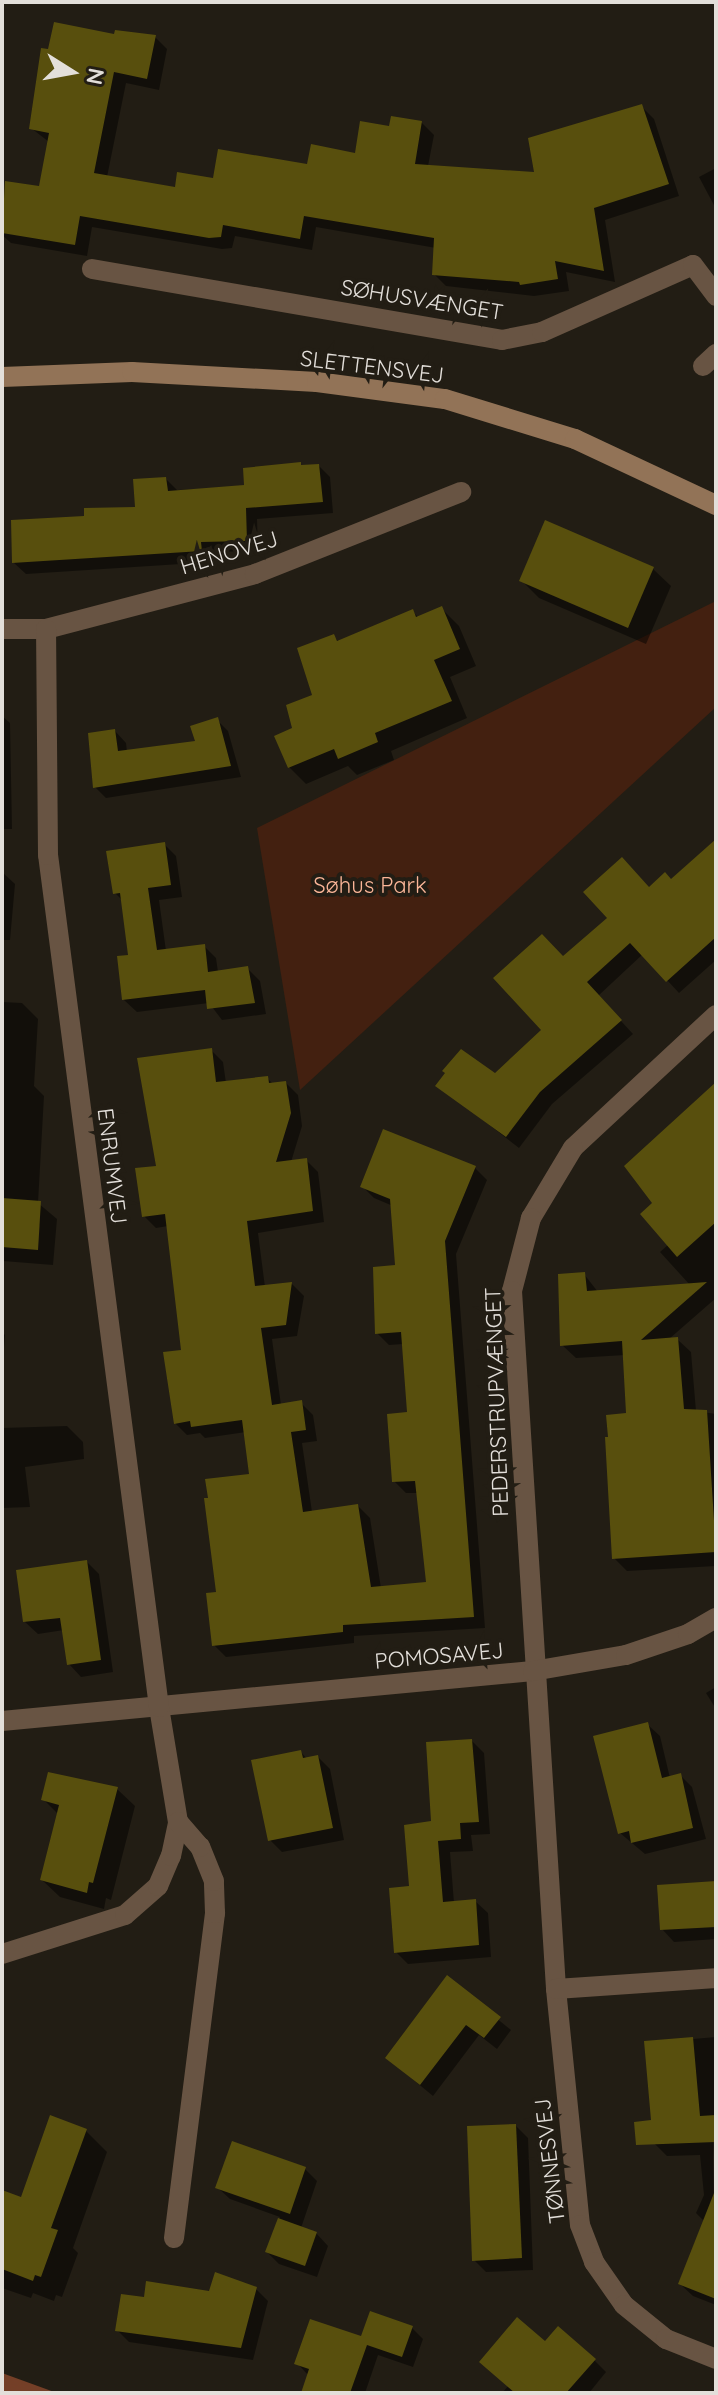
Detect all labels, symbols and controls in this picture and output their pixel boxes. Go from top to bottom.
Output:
north arrow [32,32,112,112]
text: N [80,66,111,87]
street label: SØHUSVÆNGET [339,274,505,326]
street label: SLETTENSVEJ [299,345,445,389]
street label: HENOVEJ [177,526,281,580]
park label: Søhus Park [313,873,427,899]
street label: ENRUMVEJ [92,1107,132,1225]
street label: PEDERSTRUPVÆNGET [480,1287,514,1517]
street label: POMOSAVEJ [374,1637,504,1675]
street label: TØNNESVEJ [529,2097,571,2225]

